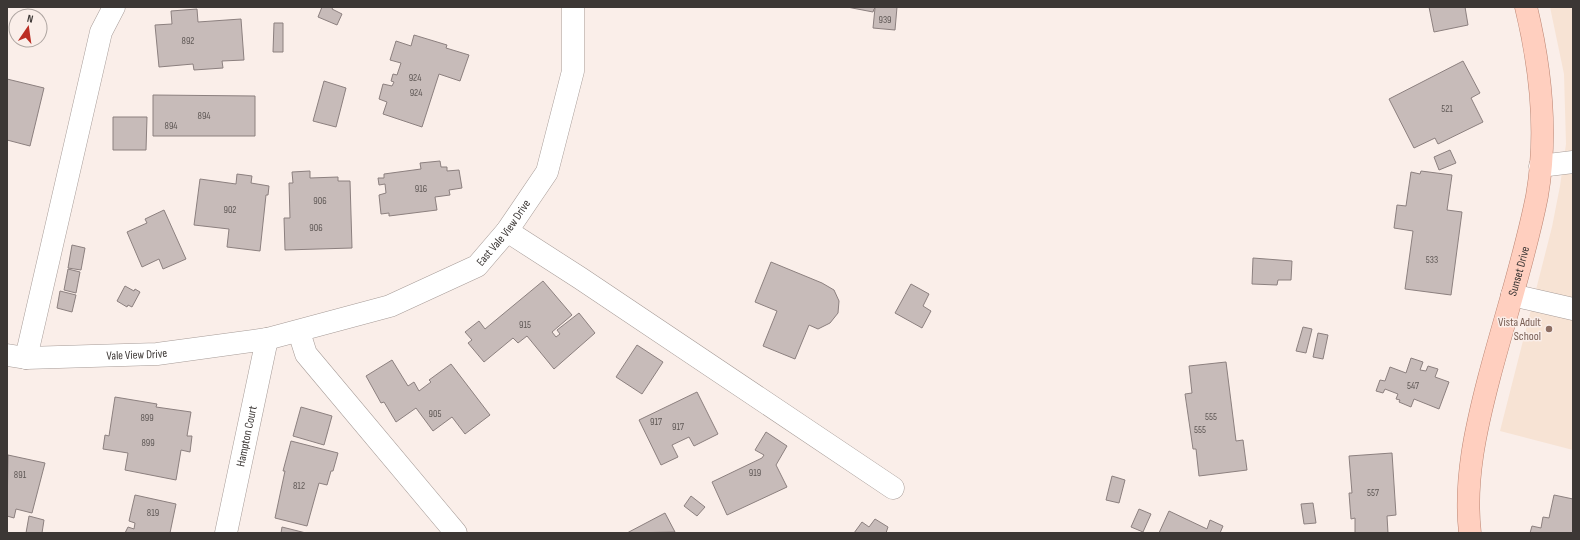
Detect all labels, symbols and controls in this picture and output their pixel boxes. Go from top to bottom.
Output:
north arrow [8,8,48,48]
text: N [26,12,35,26]
house number: 939 [878,14,892,26]
house number: 892 [182,35,194,47]
house number: 924 [409,72,421,84]
house number: 924 [410,87,422,99]
house number: 521 [1441,103,1453,115]
house number: 894 [198,110,211,122]
house number: 894 [165,120,178,132]
house number: 916 [415,183,427,195]
house number: 906 [313,195,327,207]
street label: East Vale View Drive [473,196,534,269]
house number: 902 [223,204,237,216]
house number: 906 [309,222,323,234]
street label: Sunset Drive [1505,244,1533,298]
house number: 533 [1426,254,1438,266]
place label: Vista Adult School [1498,315,1541,344]
house number: 915 [519,319,531,331]
marker: Vista Adult School [1544,324,1554,334]
street label: Vale View Drive [106,345,168,363]
house number: 547 [1407,380,1419,392]
street label: Hampton Court [233,404,260,468]
house number: 905 [429,408,441,420]
house number: 555 [1205,411,1217,423]
house number: 899 [140,412,154,424]
house number: 917 [650,416,662,428]
house number: 917 [672,421,684,433]
house number: 555 [1194,424,1206,436]
house number: 899 [141,437,155,449]
house number: 919 [749,467,761,479]
house number: 891 [14,469,27,481]
house number: 812 [293,480,305,492]
house number: 557 [1367,487,1379,499]
house number: 819 [147,507,159,519]

